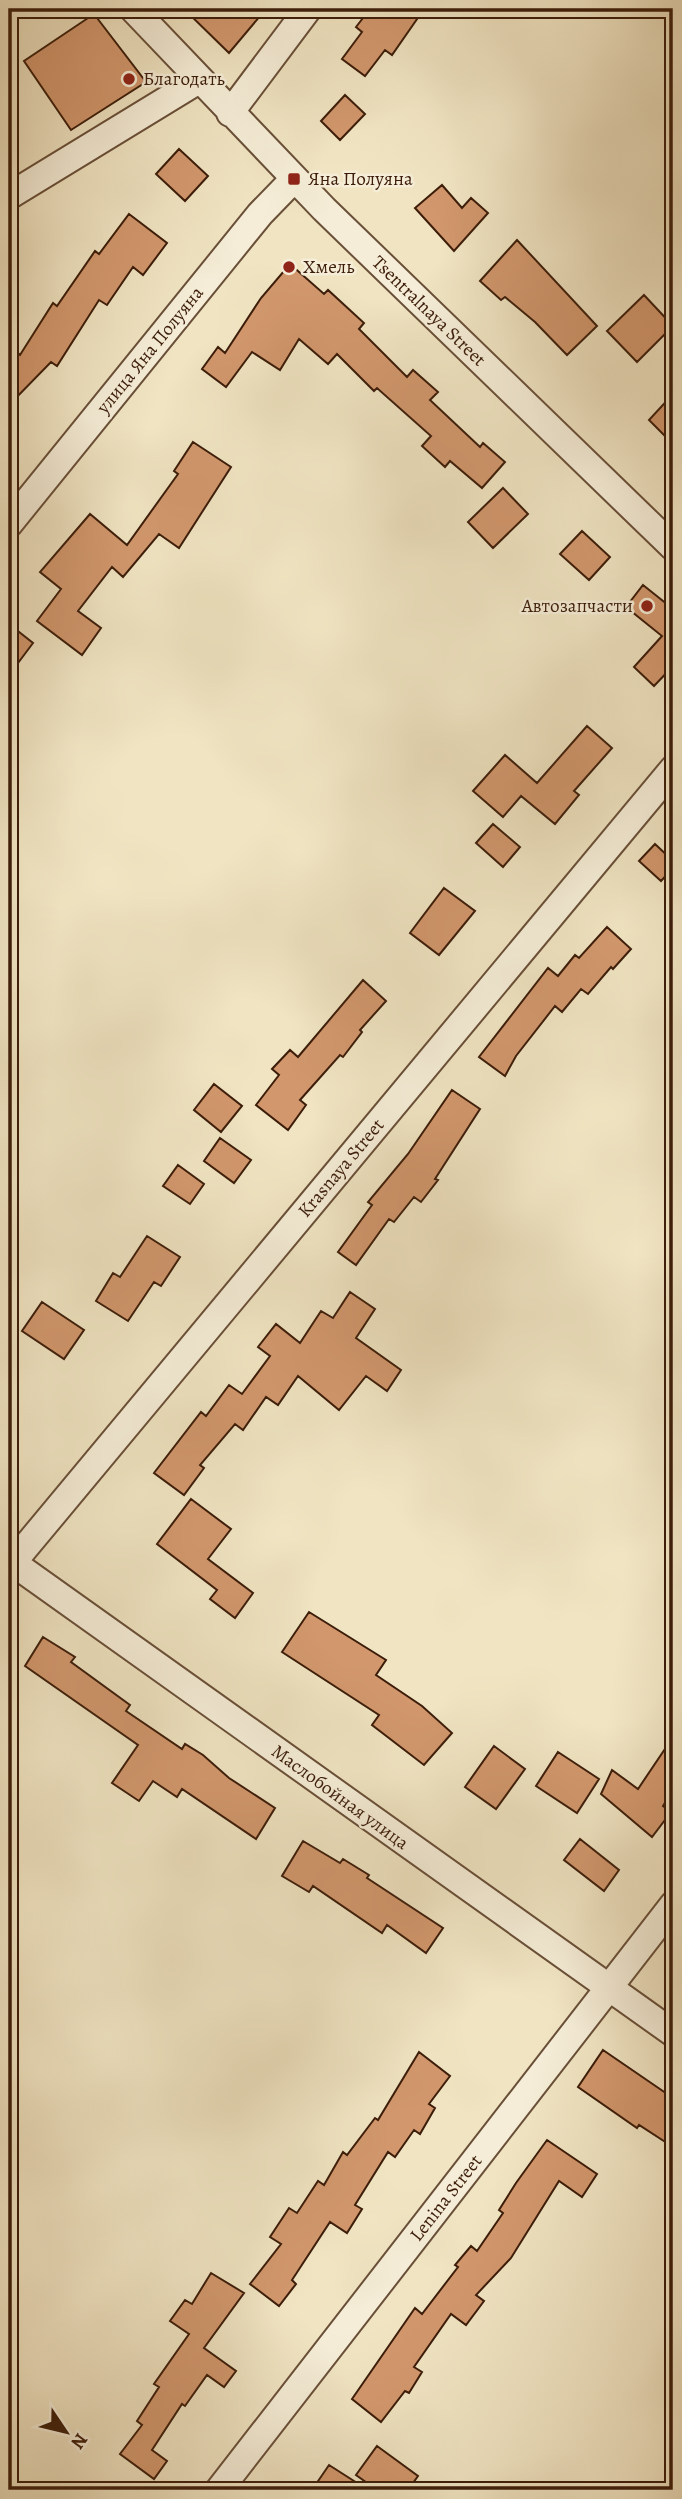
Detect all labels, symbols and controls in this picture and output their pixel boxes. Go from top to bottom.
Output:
place label: Благодать [143,66,225,92]
marker: Благодать [121,71,137,87]
place label: Яна Полуяна [308,166,413,192]
marker: Яна Полуяна [286,171,302,187]
street label: Tsentralnaya Street [366,250,492,372]
place label: Хмель [303,254,355,280]
marker: Хмель [281,259,297,275]
street label: улица Яна Полуяна [90,281,210,420]
place label: Автозапчасти [521,593,633,619]
marker: Автозапчасти [639,598,655,614]
street label: Krasnaya Street [292,1113,390,1223]
street label: Маслобойная улица [266,1738,414,1856]
street label: Lenina Street [404,2149,488,2247]
north arrow [32,2398,102,2468]
text: N [64,2428,94,2454]

